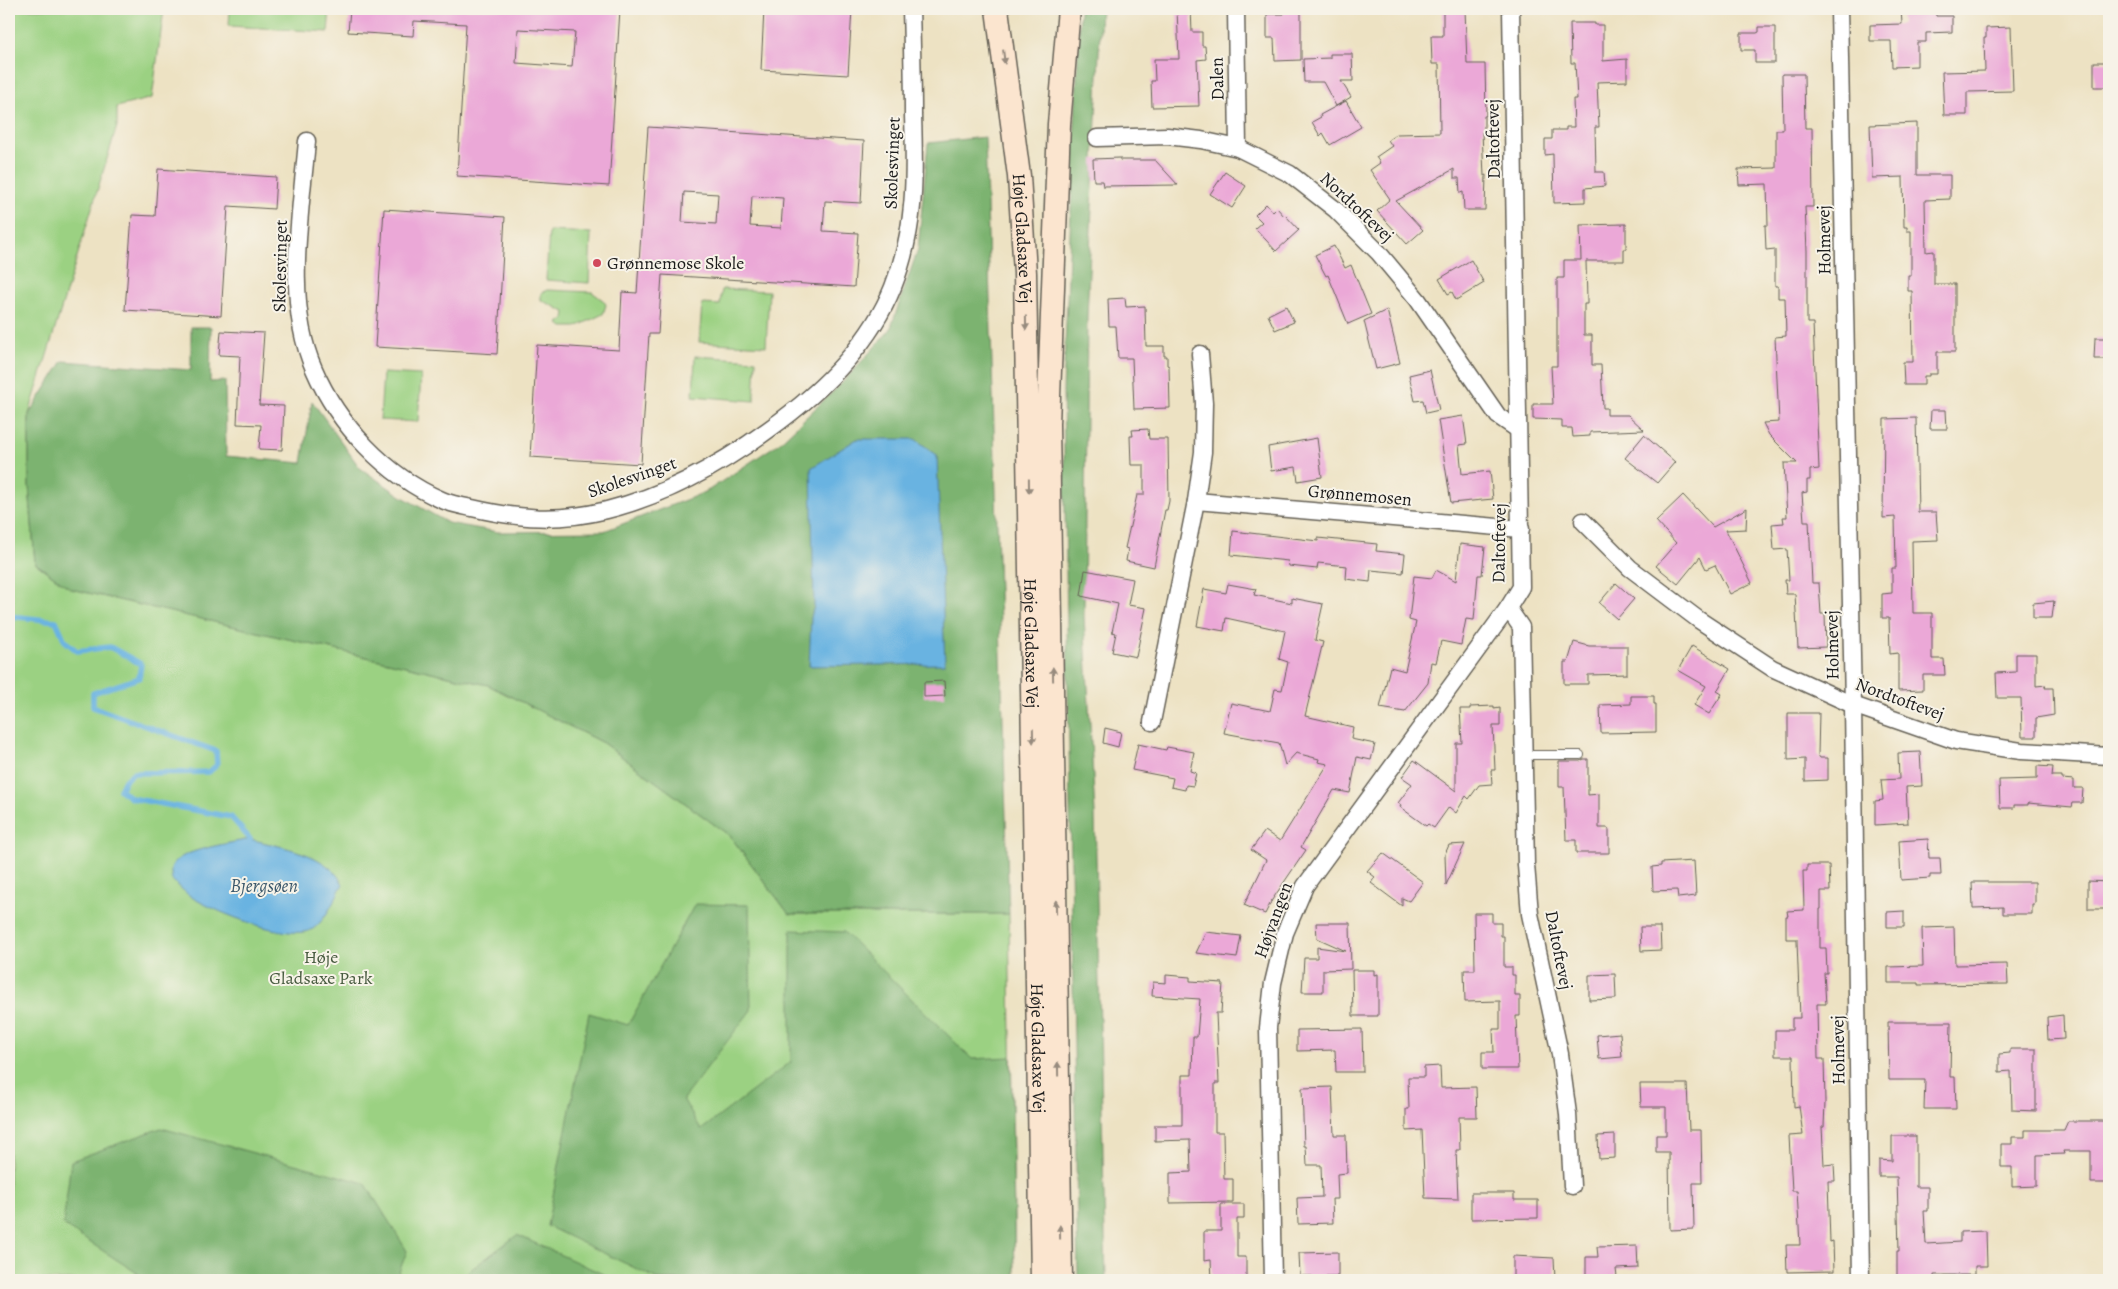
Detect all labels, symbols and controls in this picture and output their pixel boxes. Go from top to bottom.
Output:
one-way arrow [1000,49,1008,65]
street label: Dalen [1205,57,1229,101]
street label: Daltoftevej [1480,99,1506,179]
street label: Skolesvinget [878,116,906,210]
street label: Nordtoftevej [1315,167,1399,247]
street label: Høje Gladsaxe Vej [1007,173,1038,304]
street label: Holmevej [1811,205,1837,275]
street label: Skolesvinget [267,219,293,312]
place label: Grønnemose Skole [607,251,744,275]
marker: Grønnemose Skole [591,257,603,269]
one-way arrow [1022,316,1030,332]
street label: Skolesvinget [584,451,680,503]
one-way arrow [1025,478,1033,494]
street label: Grønnemosen [1307,479,1413,512]
street label: Daltoftevej [1486,503,1512,583]
street label: Høje Gladsaxe Vej [1018,578,1044,709]
street label: Holmevej [1819,610,1845,680]
one-way arrow [1049,666,1057,682]
street label: Nordtoftevej [1852,672,1948,726]
one-way arrow [1029,728,1037,744]
water label: Bjergsøen [230,873,298,899]
street label: Højvangen [1248,878,1298,962]
one-way arrow [1052,898,1060,914]
street label: Daltoftevej [1540,908,1578,992]
park label: Høje Gladsaxe Park [269,945,373,990]
street label: Høje Gladsaxe Vej [1025,983,1051,1114]
street label: Holmevej [1825,1015,1851,1085]
one-way arrow [1054,1061,1062,1077]
one-way arrow [1056,1223,1064,1239]

